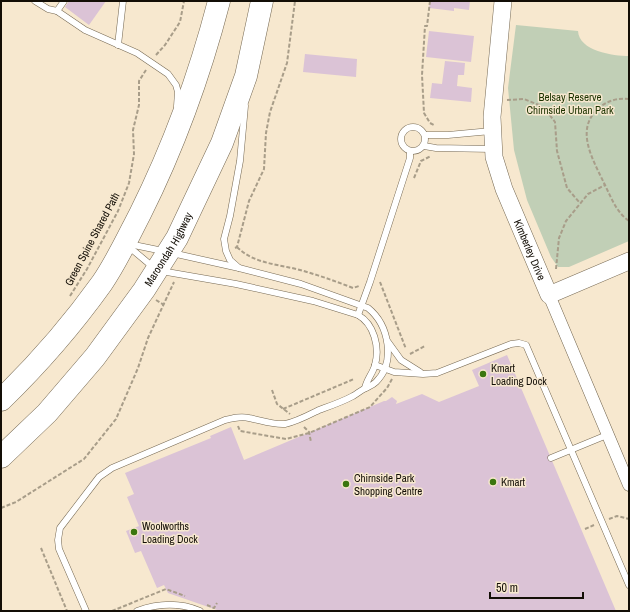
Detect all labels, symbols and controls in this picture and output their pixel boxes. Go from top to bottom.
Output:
park label: Belsay Reserve Chirnside Urban Park [526,90,614,117]
street label: Green Spine Shared Path [61,190,123,288]
street label: Maroondah Highway [141,210,195,289]
street label: Kimberley Drive [511,217,549,282]
place label: Kmart Loading Dock [491,361,547,388]
marker: Kmart Loading Dock [478,369,488,379]
place label: Chirnside Park Shopping Centre [354,471,422,498]
place label: Kmart [501,475,526,489]
marker: Kmart [488,477,498,487]
marker: Chirnside Park Shopping Centre [341,479,351,489]
place label: Woolworths Loading Dock [142,519,198,546]
marker: Woolworths Loading Dock [129,527,139,537]
scale bar [490,574,583,600]
text: 50 m [496,580,518,596]

